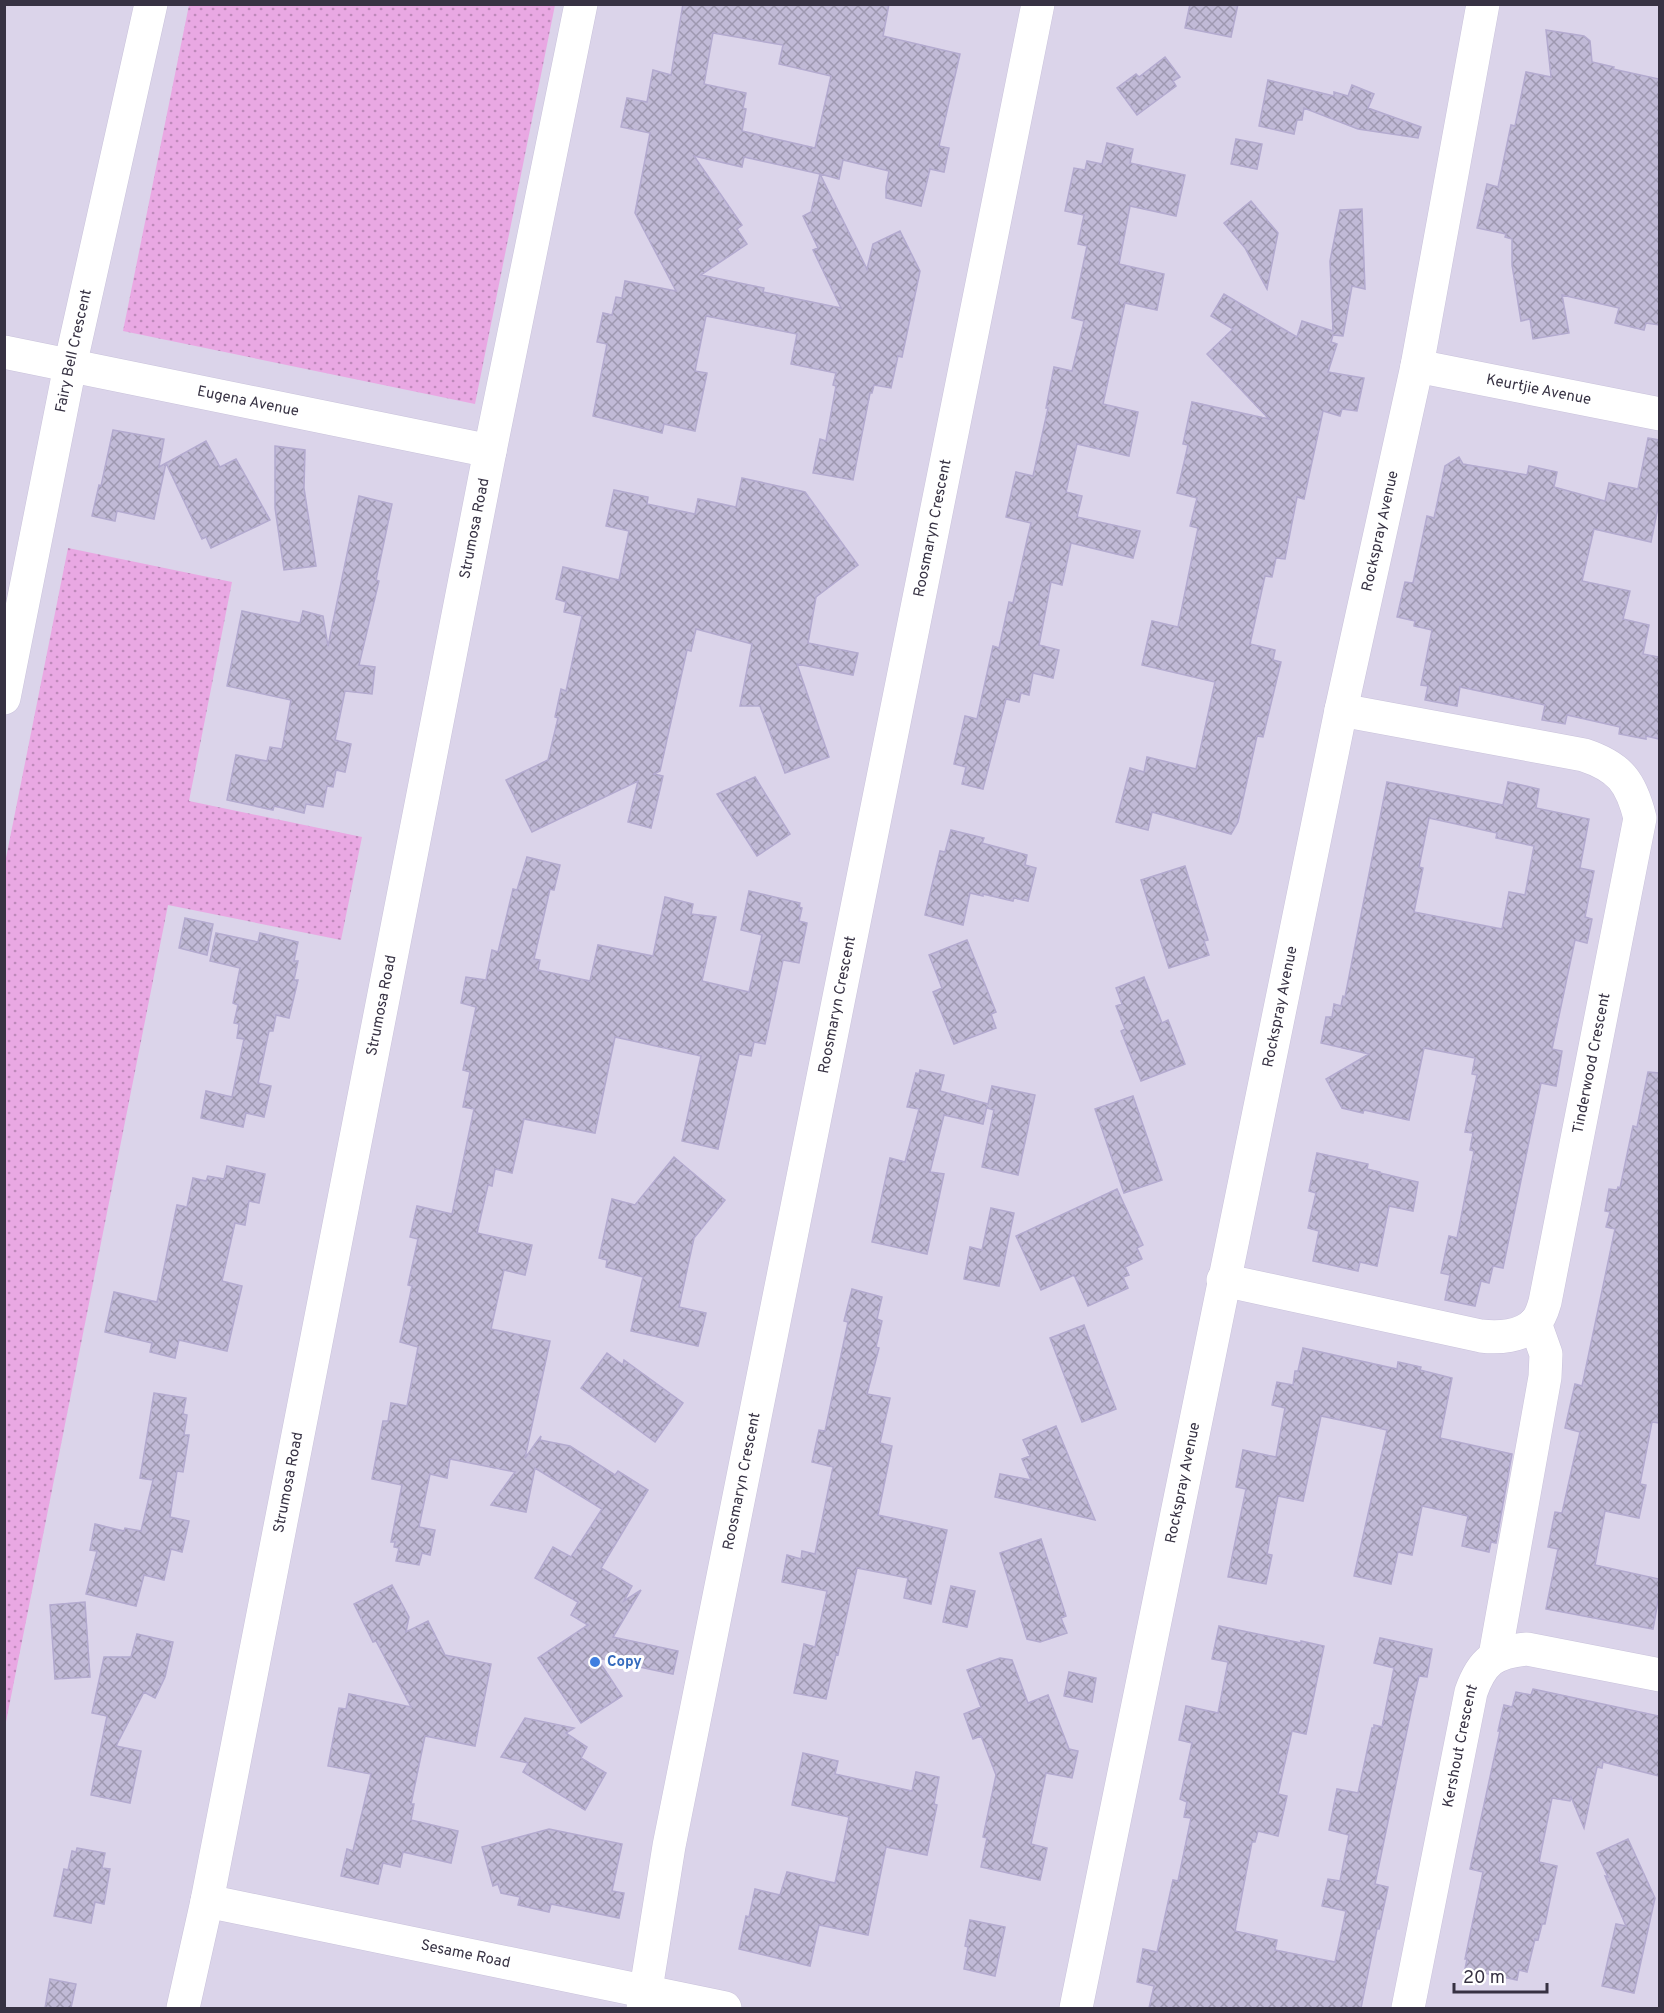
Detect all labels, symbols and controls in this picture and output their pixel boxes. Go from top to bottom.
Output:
street label: Fairy Bell Crescent [51,287,96,414]
street label: Keurtjie Avenue [1484,370,1593,410]
street label: Eugena Avenue [195,382,301,421]
street label: Roosmaryn Crescent [910,458,956,599]
street label: Rockspray Avenue [1358,469,1403,593]
street label: Strumosa Road [456,476,494,581]
street label: Roosmaryn Crescent [814,934,861,1075]
street label: Rockspray Avenue [1259,944,1302,1069]
street label: Strumosa Road [363,953,401,1058]
street label: Tinderwood Crescent [1569,991,1615,1136]
street label: Roosmaryn Crescent [719,1411,765,1552]
street label: Rockspray Avenue [1162,1421,1205,1545]
street label: Strumosa Road [270,1430,308,1535]
place label: Copy [607,1653,642,1672]
marker: Copy [588,1655,602,1669]
street label: Kershout Crescent [1439,1682,1482,1809]
street label: Sesame Road [419,1936,512,1973]
scale bar [1454,1956,1547,1994]
text: 20 m [1463,1967,1505,1990]

